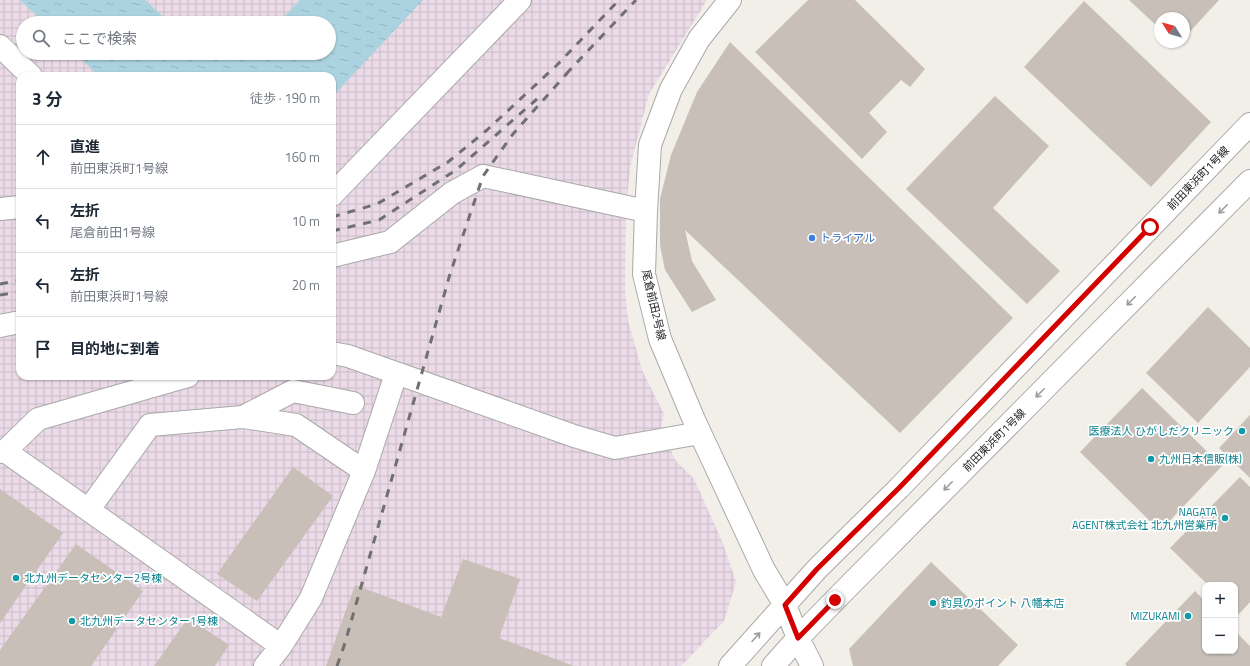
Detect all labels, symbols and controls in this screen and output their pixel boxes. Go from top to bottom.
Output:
north arrow [1154,12,1190,48]
search box [16,16,336,60]
icon: search [30,27,52,49]
text: ここで検索 [62,27,137,50]
text: 3 分 [32,86,62,112]
text: 徒歩 · 190 m [250,88,320,108]
text: 直進 [70,135,100,158]
street label: 前田東浜町1号線 [1163,143,1233,213]
icon: ahead [32,146,54,168]
text: 160 m [284,147,320,167]
text: 前田東浜町1号線 [70,158,168,178]
text: 左折 [70,199,100,222]
one-way arrow [1218,204,1228,214]
icon: left [32,210,54,232]
text: 10 m [292,211,320,231]
route start [1141,218,1159,236]
text: 尾倉前田1号線 [70,222,155,242]
place label: トライアル [820,230,875,246]
marker: トライアル [807,233,817,243]
text: 左折 [70,263,100,286]
street label: 尾倉前田2号線 [638,268,670,342]
icon: left [32,274,54,296]
text: 20 m [292,275,320,295]
text: 前田東浜町1号線 [70,286,168,306]
one-way arrow [1126,296,1136,306]
text: 目的地に到着 [70,337,160,360]
icon: arrive [32,338,54,360]
one-way arrow [1035,388,1045,398]
street label: 前田東浜町1号線 [959,405,1029,475]
place label: 医療法人 ひがしだクリニック [1089,423,1234,439]
marker: 医療法人 ひがしだクリニック [1237,426,1247,436]
place label: 九州日本信販(株) [1159,451,1242,467]
marker: 九州日本信販(株) [1146,454,1156,464]
one-way arrow [943,481,953,491]
place label: NAGATA AGENT株式会社 北九州営業所 [1072,504,1218,533]
marker: NAGATA AGENT株式会社 北九州営業所 [1220,513,1230,523]
place label: 北九州データセンター2号棟 [24,570,162,586]
marker: 北九州データセンター2号棟 [11,573,21,583]
map controls [1202,582,1238,654]
button: + [1202,582,1238,618]
route end [826,591,844,609]
place label: 釣具のポイント 八幡本店 [941,595,1064,611]
marker: 釣具のポイント 八幡本店 [928,598,938,608]
place label: MIZUKAMI [1130,608,1180,624]
marker: MIZUKAMI [1183,611,1193,621]
place label: 北九州データセンター1号棟 [80,613,218,629]
marker: 北九州データセンター1号棟 [67,616,77,626]
button: − [1202,618,1238,654]
one-way arrow [751,632,760,642]

